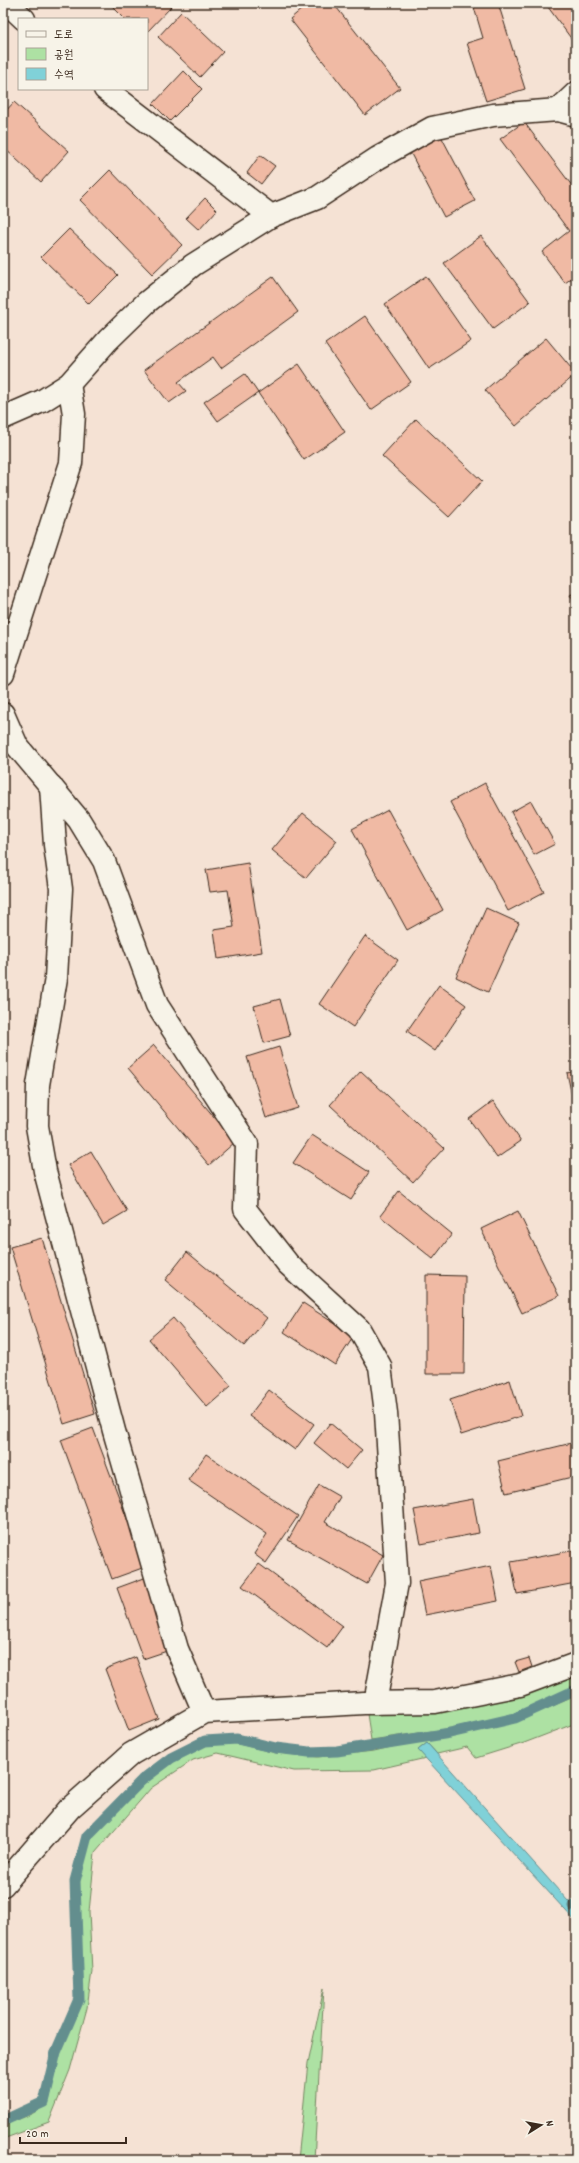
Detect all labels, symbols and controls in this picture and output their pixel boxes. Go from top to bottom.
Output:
legend [18,18,148,90]
text: 도로 [54,27,73,44]
text: 공원 [54,47,73,64]
text: 수역 [54,67,74,84]
north arrow [521,2105,561,2145]
scale bar [20,2119,126,2145]
text: N [540,2119,557,2128]
text: 20 m [26,2126,49,2143]

